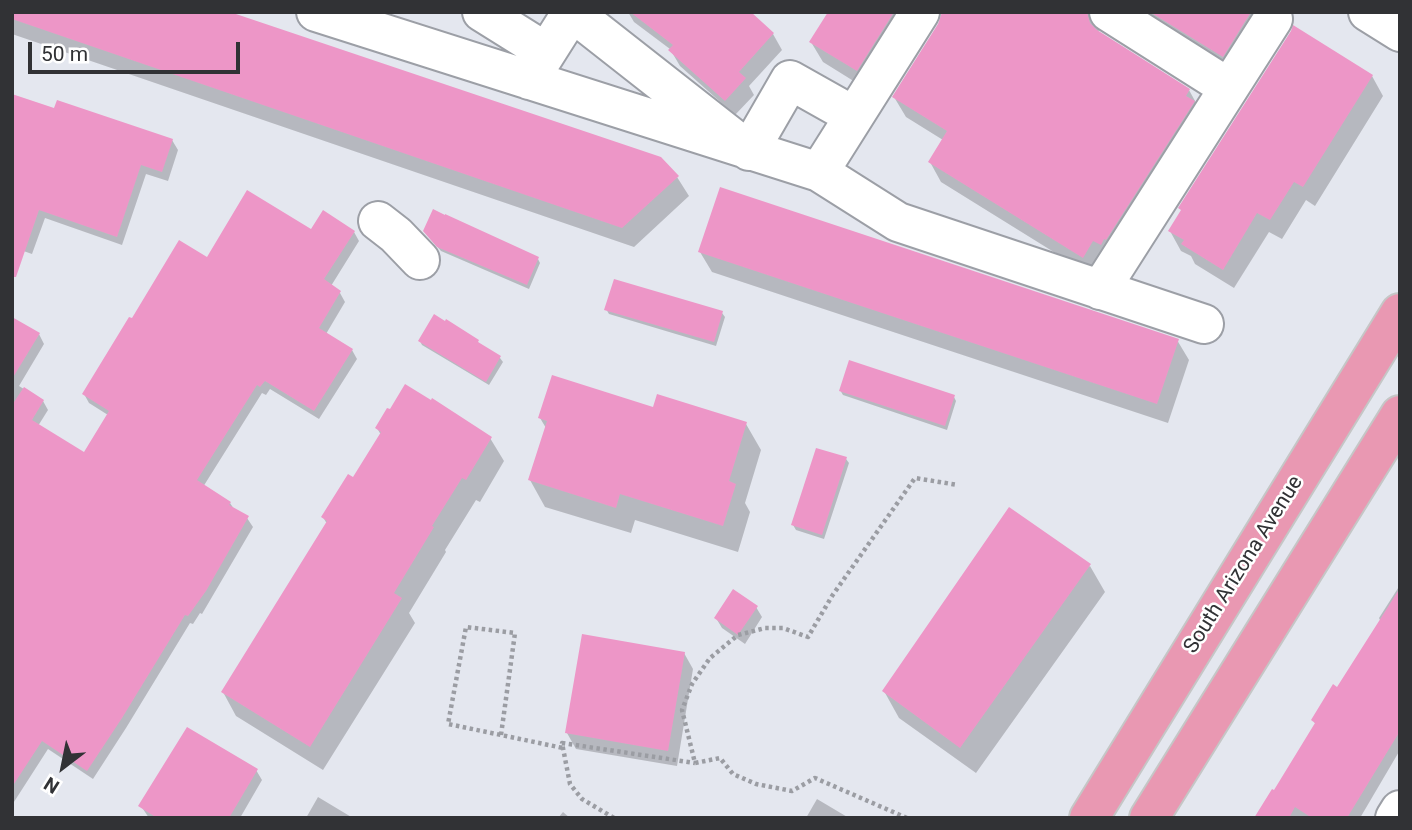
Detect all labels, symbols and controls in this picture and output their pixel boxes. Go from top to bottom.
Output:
scale bar [32,28,243,72]
text: 50 m [41,42,88,66]
street label: South Arizona Avenue [1179,472,1309,658]
north arrow [28,732,98,802]
text: N [40,772,63,799]

